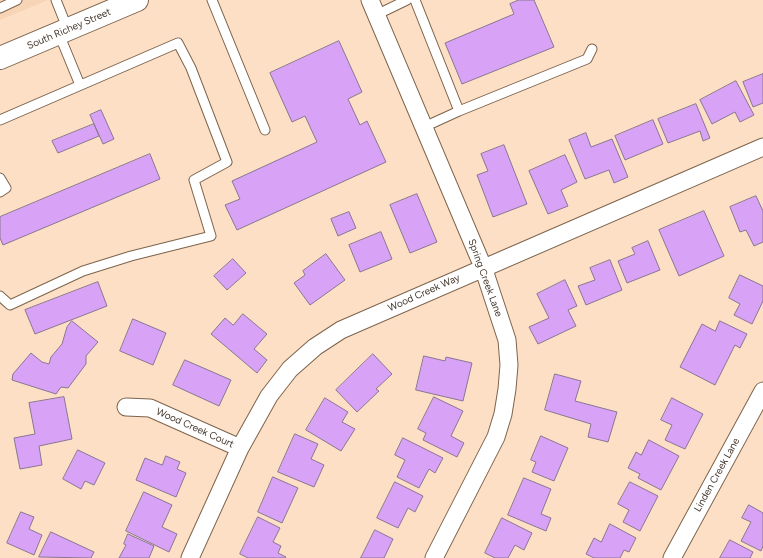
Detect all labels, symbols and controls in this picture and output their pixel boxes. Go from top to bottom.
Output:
street label: South Richey Street [25,6,113,52]
street label: Spring Creek Lane [465,237,505,319]
street label: Wood Creek Way [386,272,462,314]
street label: Wood Creek Court [154,405,236,451]
street label: Linden Creek Lane [692,436,742,514]

